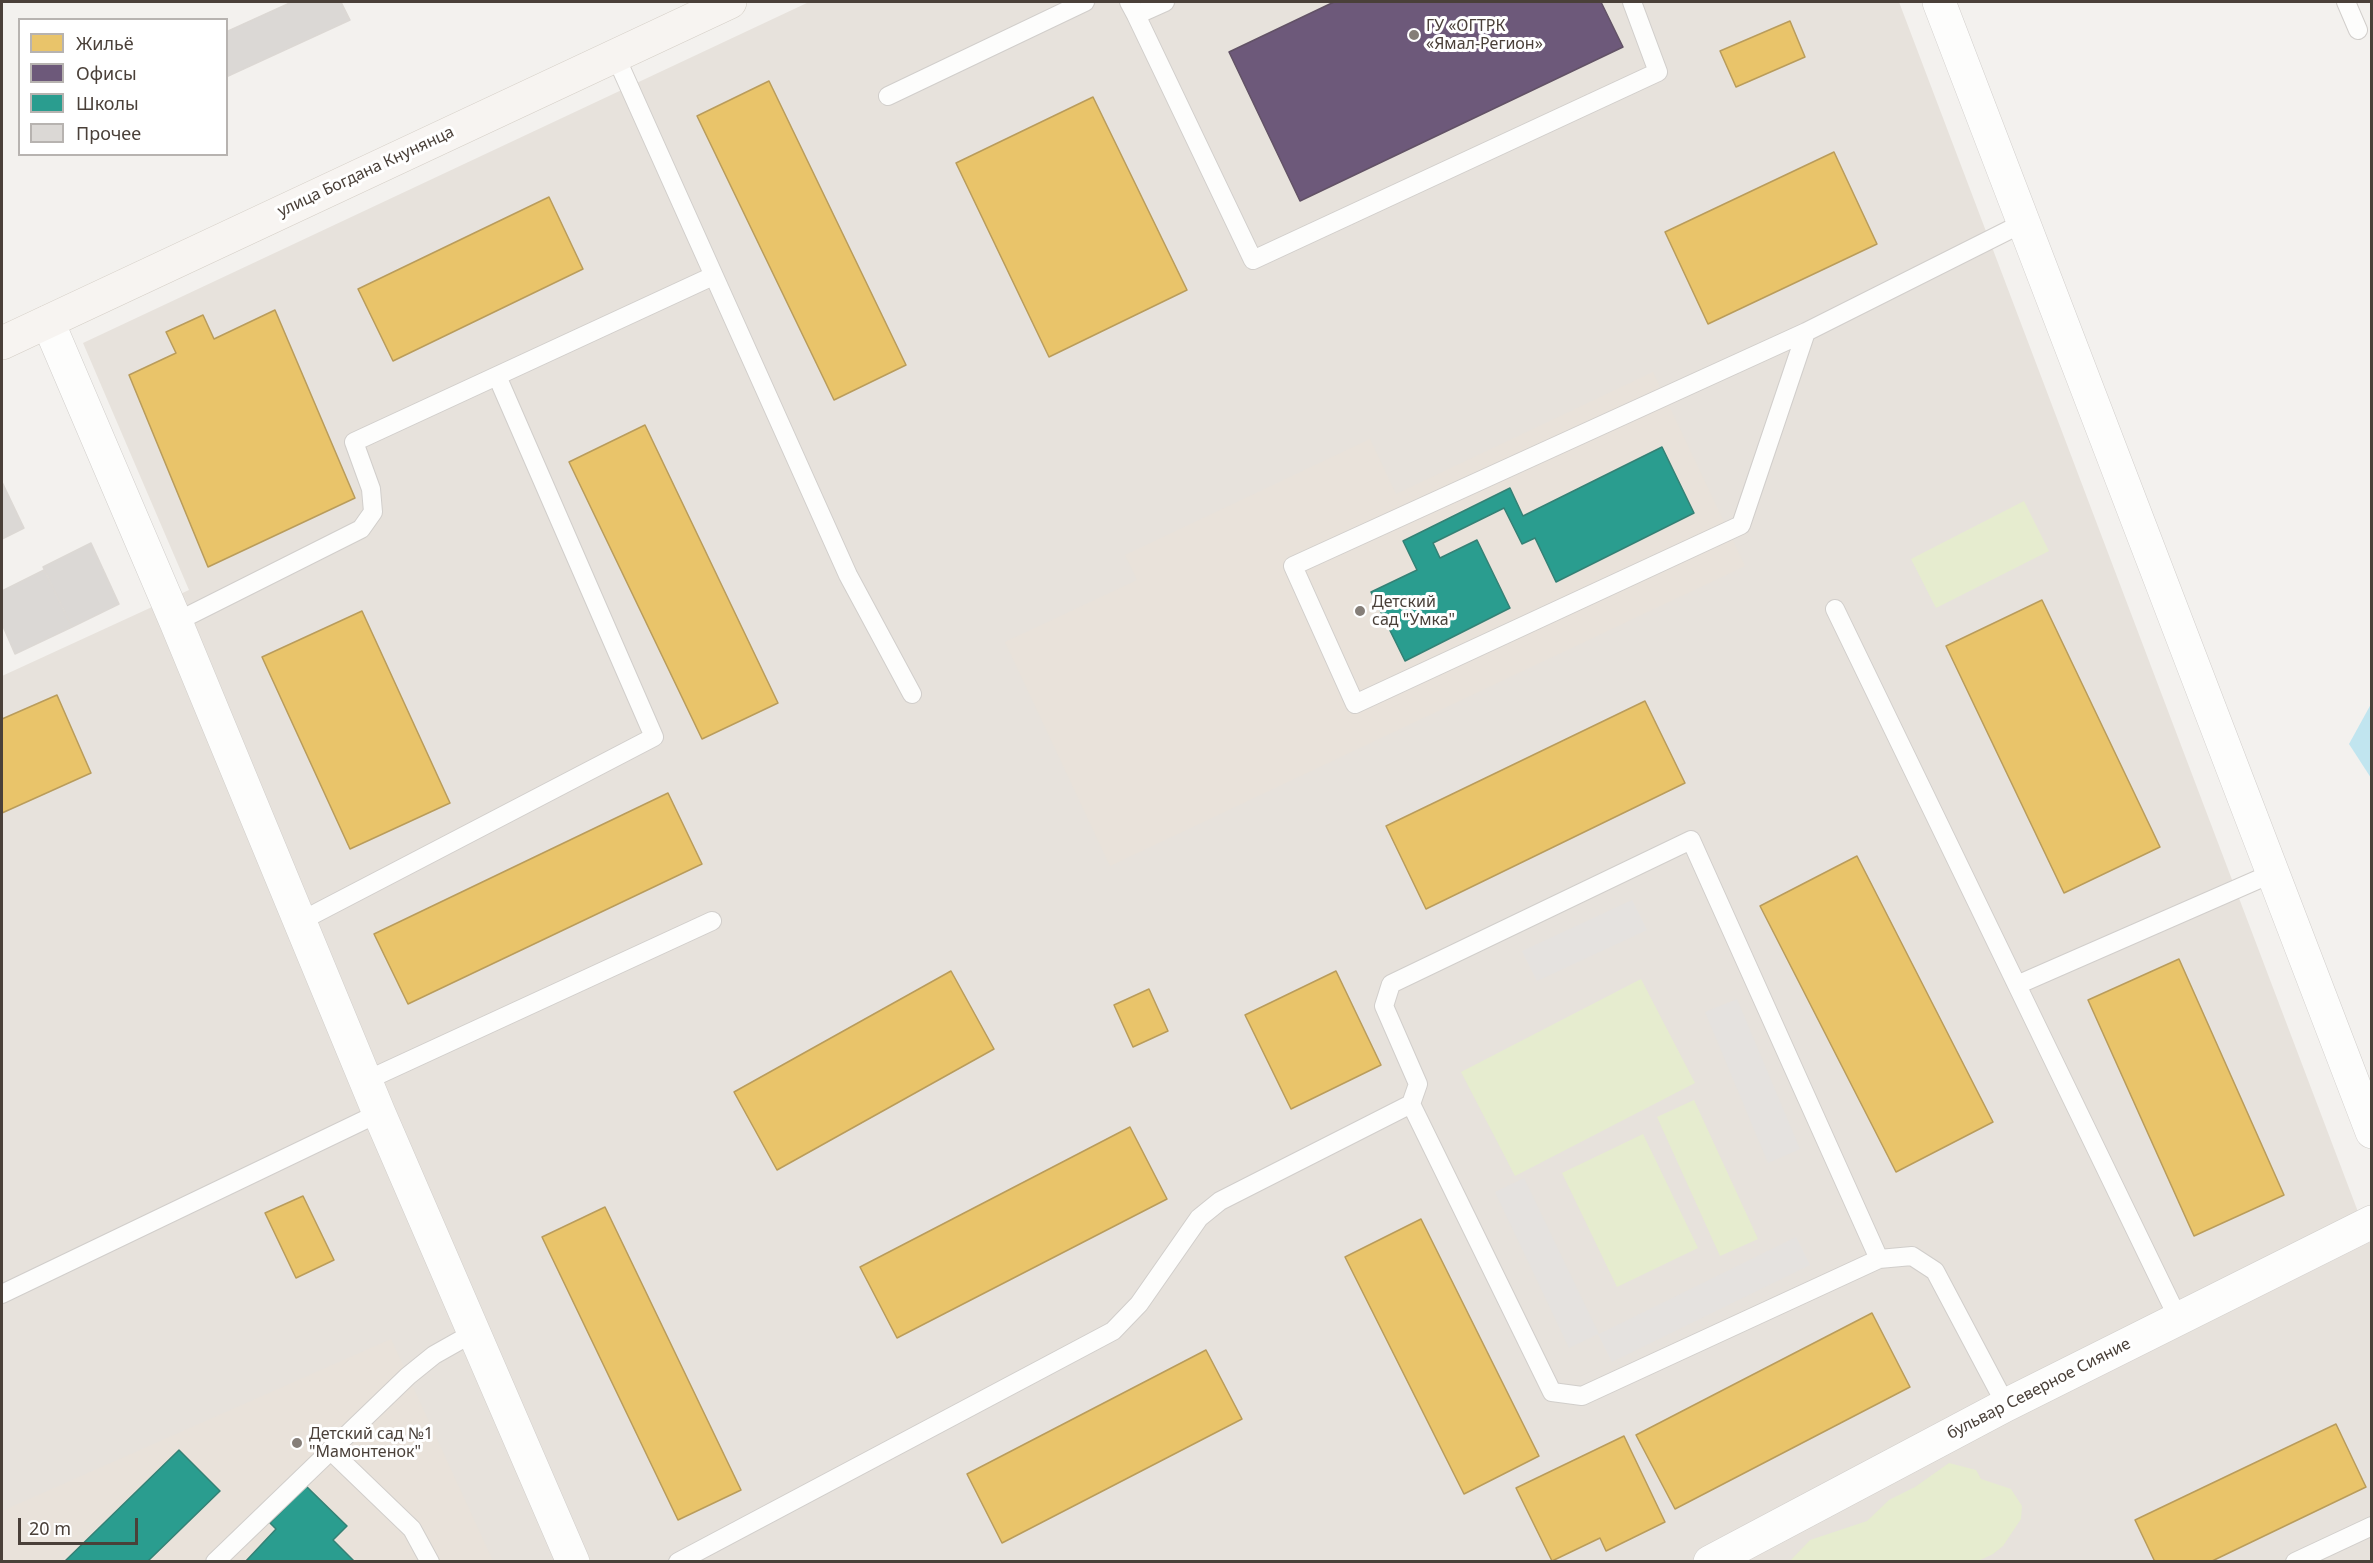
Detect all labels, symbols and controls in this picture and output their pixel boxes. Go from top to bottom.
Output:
place label: ГУ «ОГТРК «Ямал-Регион» [1426,16,1543,54]
legend [18,18,228,156]
marker: ГУ «ОГТРК «Ямал-Регион» [1407,28,1421,42]
text: Жильё [76,31,134,55]
text: Офисы [76,61,137,85]
text: Школы [76,91,139,115]
text: Прочее [76,121,141,145]
street label: улица Богдана Кнунянца [275,123,457,221]
place label: Детский сад "Умка" [1372,592,1455,630]
marker: Детский сад "Умка" [1353,604,1367,618]
street label: бульвар Северное Сияние [1944,1334,2134,1444]
place label: Детский сад №1 "Мамонтенок" [309,1424,433,1462]
marker: Детский сад №1 "Мамонтенок" [290,1436,304,1450]
scale bar [21,1506,141,1544]
text: 20 m [29,1516,71,1540]

